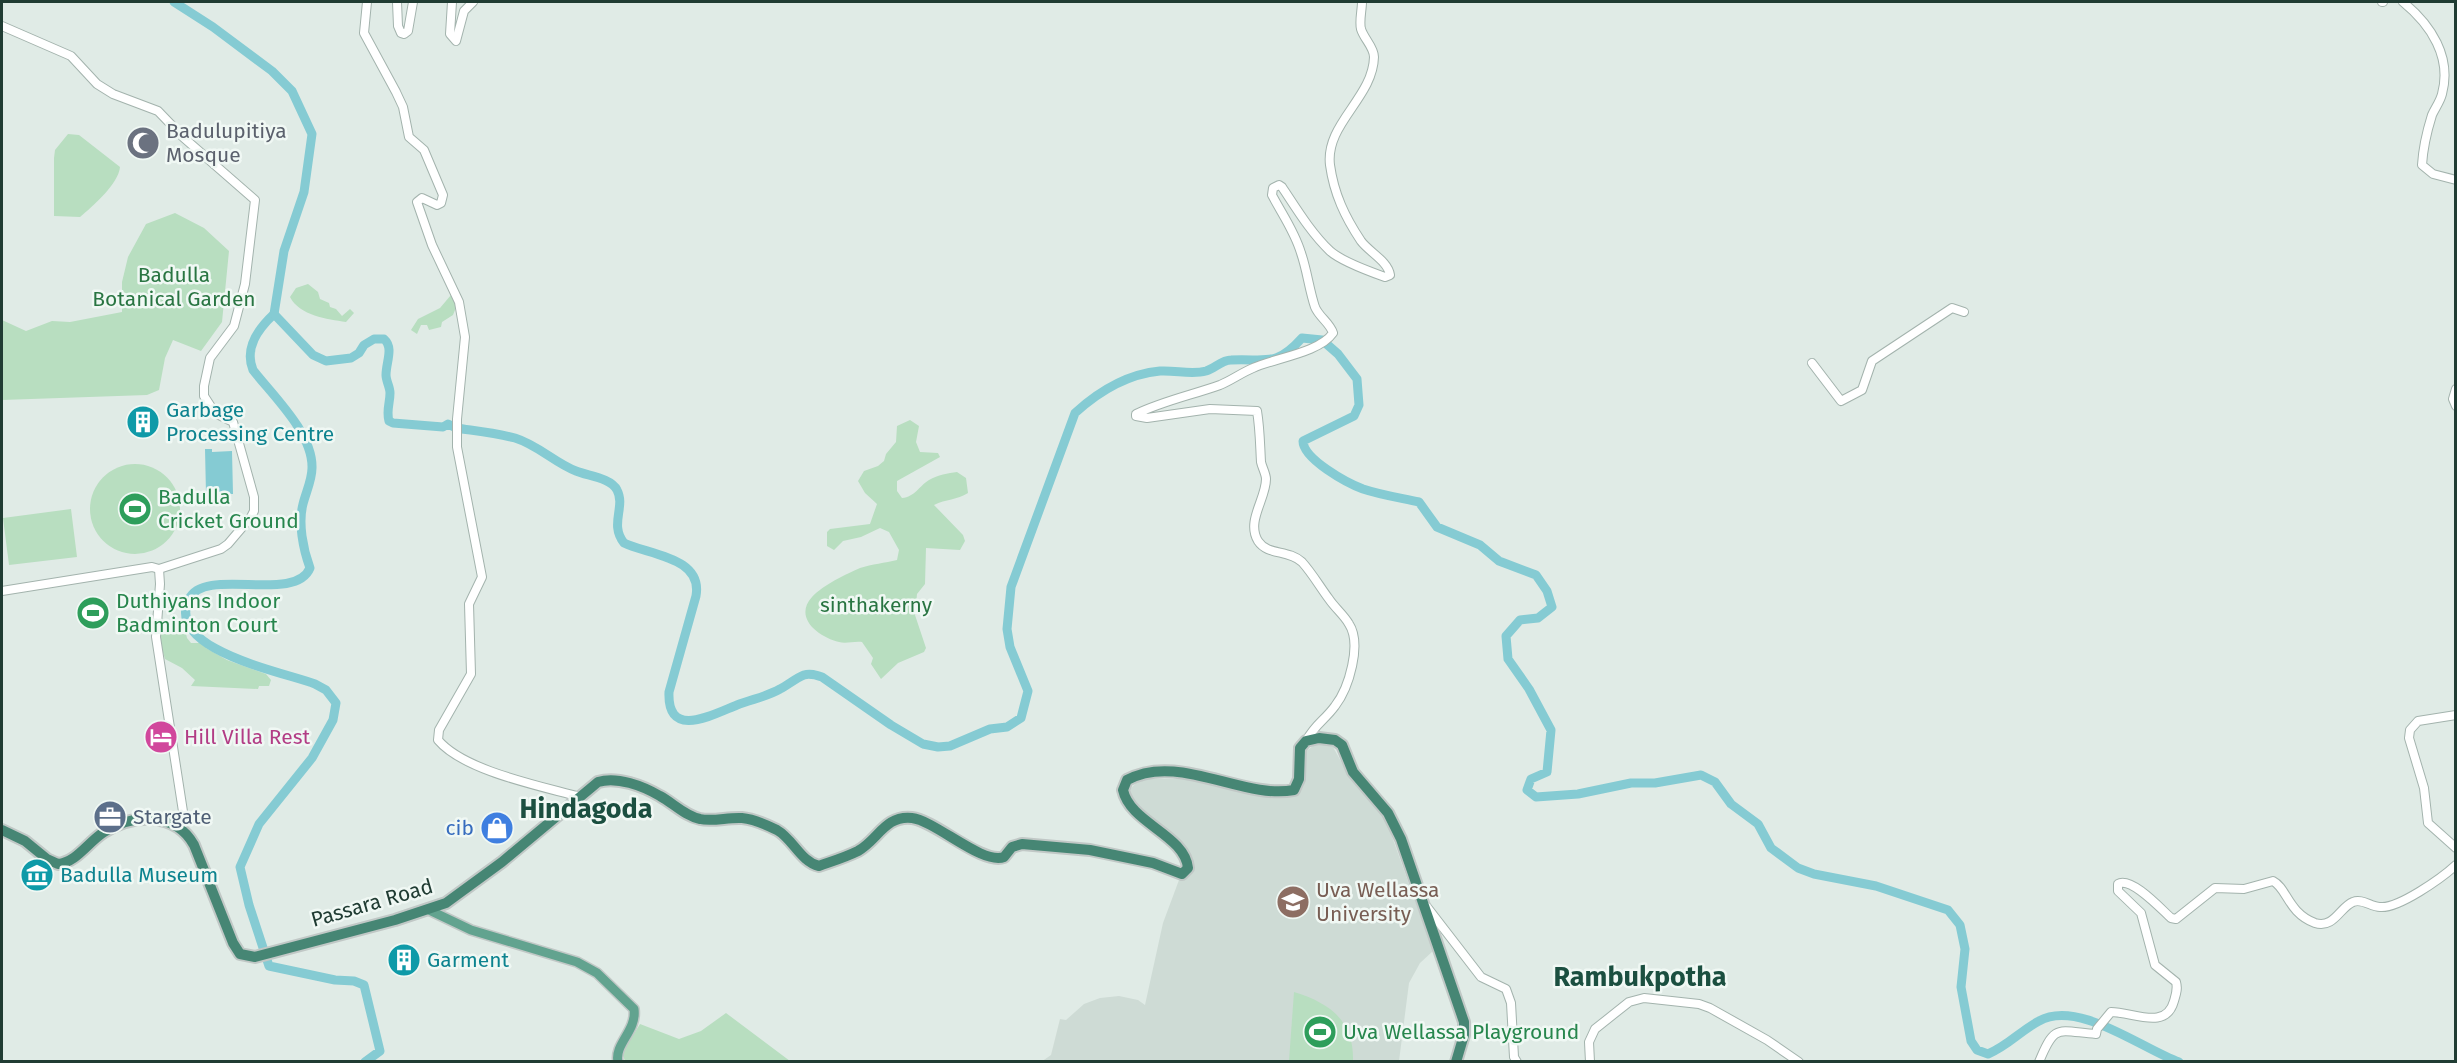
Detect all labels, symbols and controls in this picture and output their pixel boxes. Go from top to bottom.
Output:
place label: Badulupitiya Mosque [166,118,287,168]
mosque icon: Badulupitiya Mosque [125,125,161,161]
park label: Badulla Botanical Garden [92,262,256,312]
place label: Garbage Processing Centre [166,397,334,447]
building icon: Garbage Processing Centre [125,404,161,440]
place label: Badulla Cricket Ground [158,484,299,534]
sports icon: Badulla Cricket Ground [117,491,153,527]
place label: Duthiyans Indoor Badminton Court [116,588,280,638]
park label: sinthakerny [820,592,933,618]
sports icon: Duthiyans Indoor Badminton Court [75,595,111,631]
hotel icon: Hill Villa Rest [143,719,179,755]
place label: Hill Villa Rest [184,724,311,750]
district label: Hindagoda [520,793,653,825]
office icon: Stargate [92,799,128,835]
place label: Stargate [133,804,212,830]
shop icon: cib [479,810,515,846]
place label: cib [446,815,474,841]
museum icon: Badulla Museum [19,857,55,893]
place label: Badulla Museum [60,862,218,888]
street label: Passara Road [308,873,436,933]
place label: Uva Wellassa University [1316,877,1440,927]
school or university icon: Uva Wellassa University [1275,884,1311,920]
building icon: Garment [386,942,422,978]
place label: Garment [427,947,510,973]
district label: Rambukpotha [1553,961,1727,993]
sports icon: Uva Wellassa Playground [1302,1014,1338,1050]
place label: Uva Wellassa Playground [1343,1019,1579,1045]

